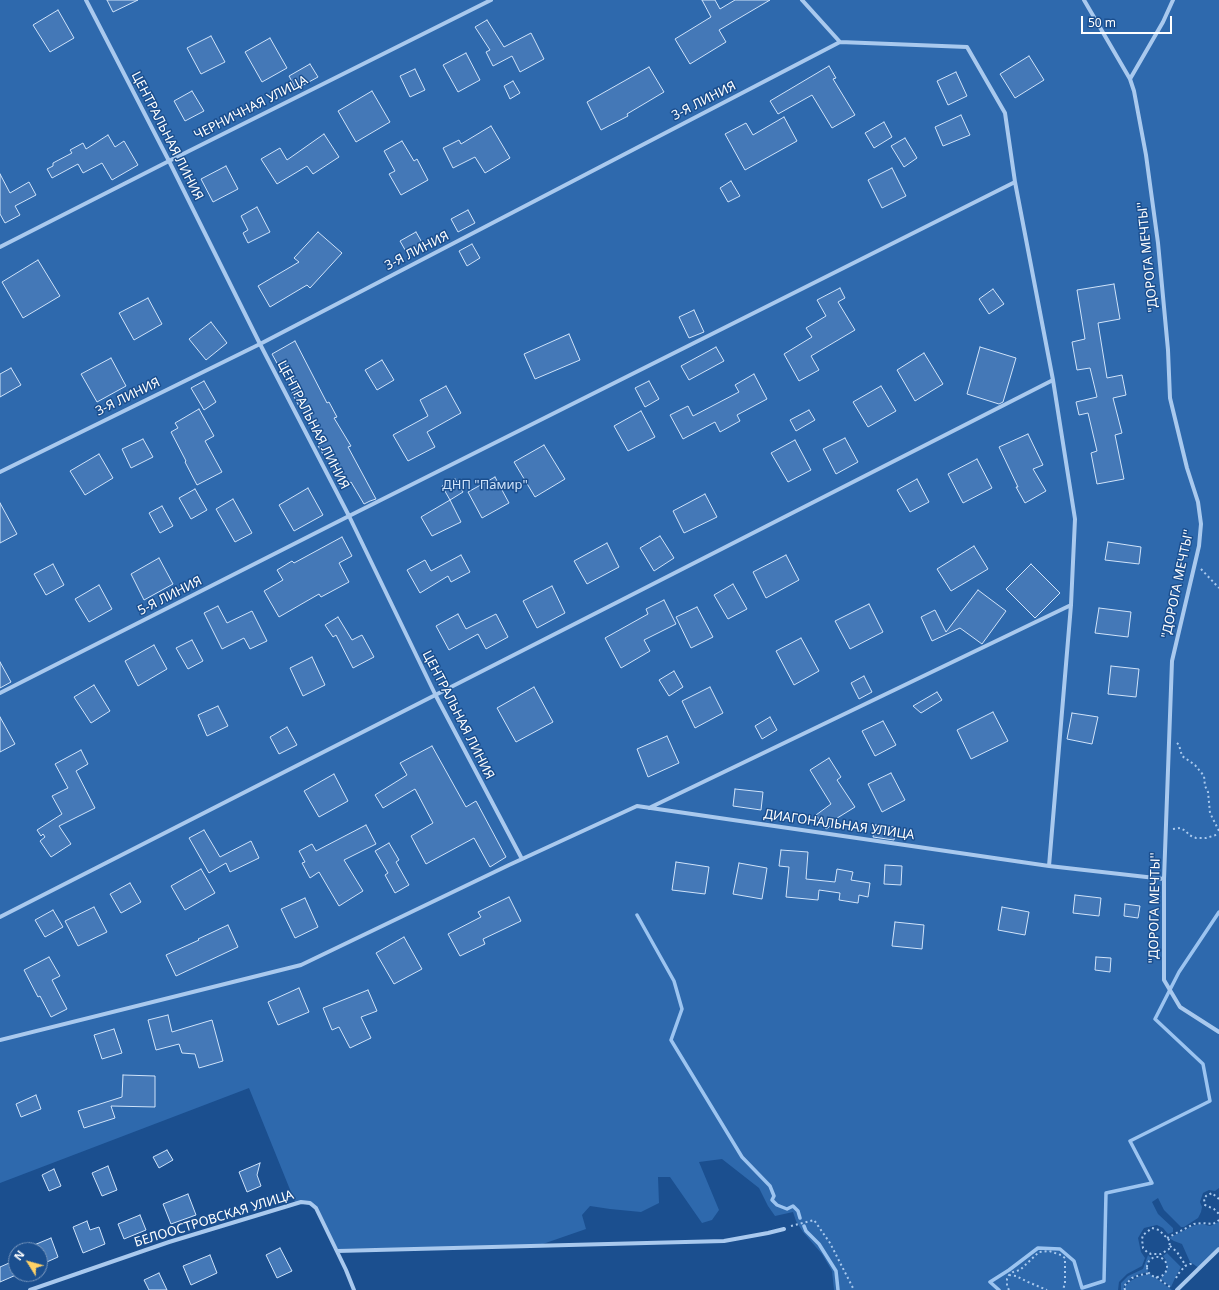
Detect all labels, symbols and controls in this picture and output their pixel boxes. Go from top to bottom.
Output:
scale bar [1083,8,1174,34]
text: 50 m [1088,14,1116,31]
street label: ЦЕНТРАЛЬНАЯ ЛИНИЯ [128,69,206,203]
street label: ЧЕРНИЧНАЯ УЛИЦА [192,73,310,143]
street label: 3-Я ЛИНИЯ [669,78,739,124]
street label: "ДОРОГА МЕЧТЫ'' [1134,201,1162,313]
street label: 3-Я ЛИНИЯ [382,228,452,274]
street label: ЦЕНТРАЛЬНАЯ ЛИНИЯ [274,358,352,492]
street label: 3-Я ЛИНИЯ [93,375,163,419]
park label: ДНП "Памир" [442,477,528,493]
street label: "ДОРОГА МЕЧТЫ'' [1159,528,1197,640]
street label: 5-Я ЛИНИЯ [135,573,205,619]
street label: ЦЕНТРАЛЬНАЯ ЛИНИЯ [419,648,497,782]
street label: ДИАГОНАЛЬНАЯ УЛИЦА [763,807,915,843]
street label: "ДОРОГА МЕЧТЫ'' [1146,852,1164,964]
street label: БЕЛООСТРОВСКАЯ УЛИЦА [132,1187,296,1251]
north arrow [8,1242,48,1282]
text: N [10,1247,27,1263]

